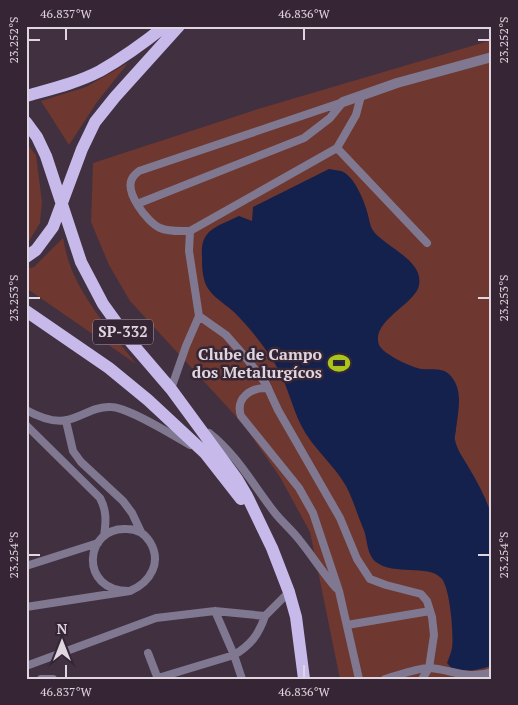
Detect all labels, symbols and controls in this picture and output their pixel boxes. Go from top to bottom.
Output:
text: 46.837°W [40,6,93,21]
text: 46.836°W [278,6,331,21]
text: 23.252°S [6,17,21,63]
text: 23.252°S [496,17,511,63]
text: 23.253°S [6,275,21,321]
text: 23.253°S [496,275,511,321]
road number: SP-332 [93,320,153,344]
place label: Clube de Campo dos Metalurgícos [192,343,322,383]
sports icon: Clube de Campo dos Metalurgícos [326,350,352,376]
text: 23.254°S [6,532,21,578]
text: 23.254°S [496,532,511,578]
north arrow [38,618,88,668]
text: N [57,619,68,638]
text: 46.837°W [40,684,93,699]
text: 46.836°W [278,684,331,699]

